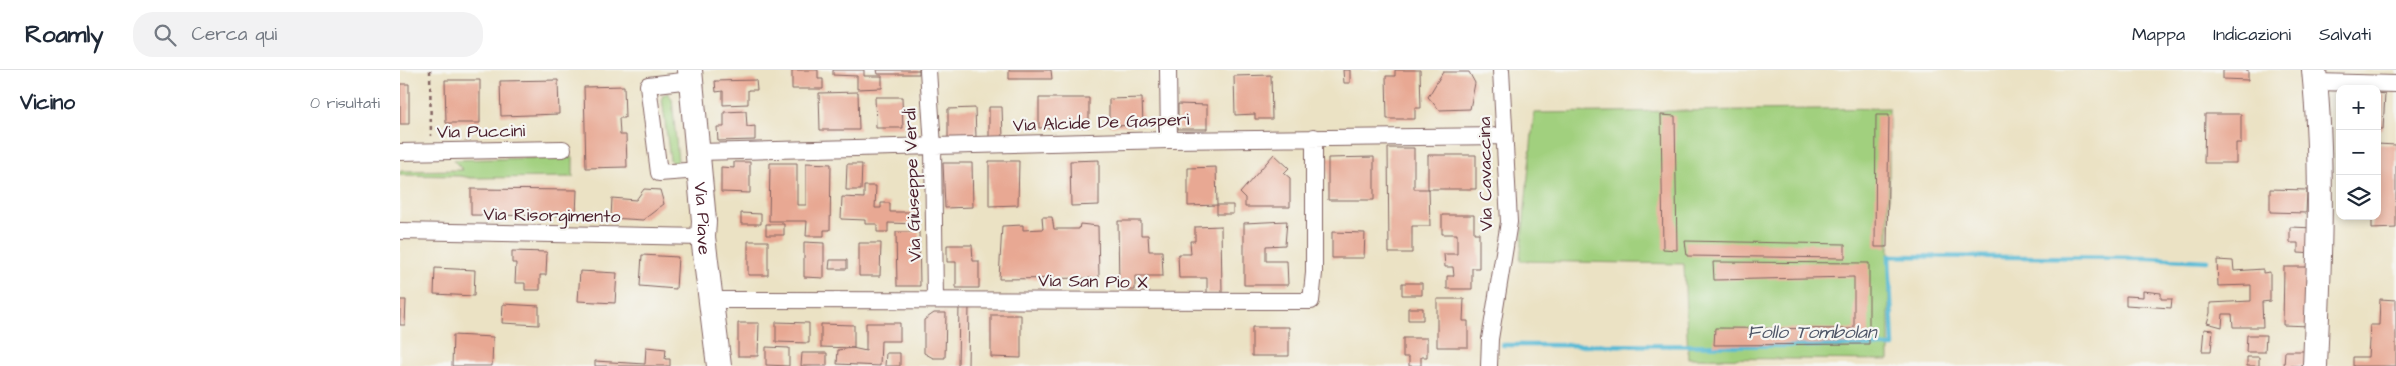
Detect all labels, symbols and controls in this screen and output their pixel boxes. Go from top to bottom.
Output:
search box [133,12,483,57]
text: Roamly [25,18,103,52]
icon: search [151,21,179,49]
text: Cerca qui [191,21,277,48]
text: Mappa [2132,22,2185,47]
text: Indicazioni [2213,22,2291,47]
text: Salvati [2319,22,2371,47]
map controls [2336,85,2381,220]
button: + [2336,85,2381,130]
text: Vicino [20,88,75,117]
text: 0 risultati [310,92,380,114]
street label: Via Alcide De Gasperi [1012,107,1190,138]
street label: Via Giuseppe Verdi [897,108,928,262]
street label: Via Cavaccina [1472,117,1499,231]
street label: Via Puccini [437,118,526,145]
button: − [2336,130,2381,175]
button: layers [2336,175,2381,220]
street label: Via Piave [687,181,717,256]
street label: Via Risorgimento [483,202,621,230]
street label: Via San Pio X [1038,268,1148,295]
water label: Follo Tombolan [1748,319,1878,346]

